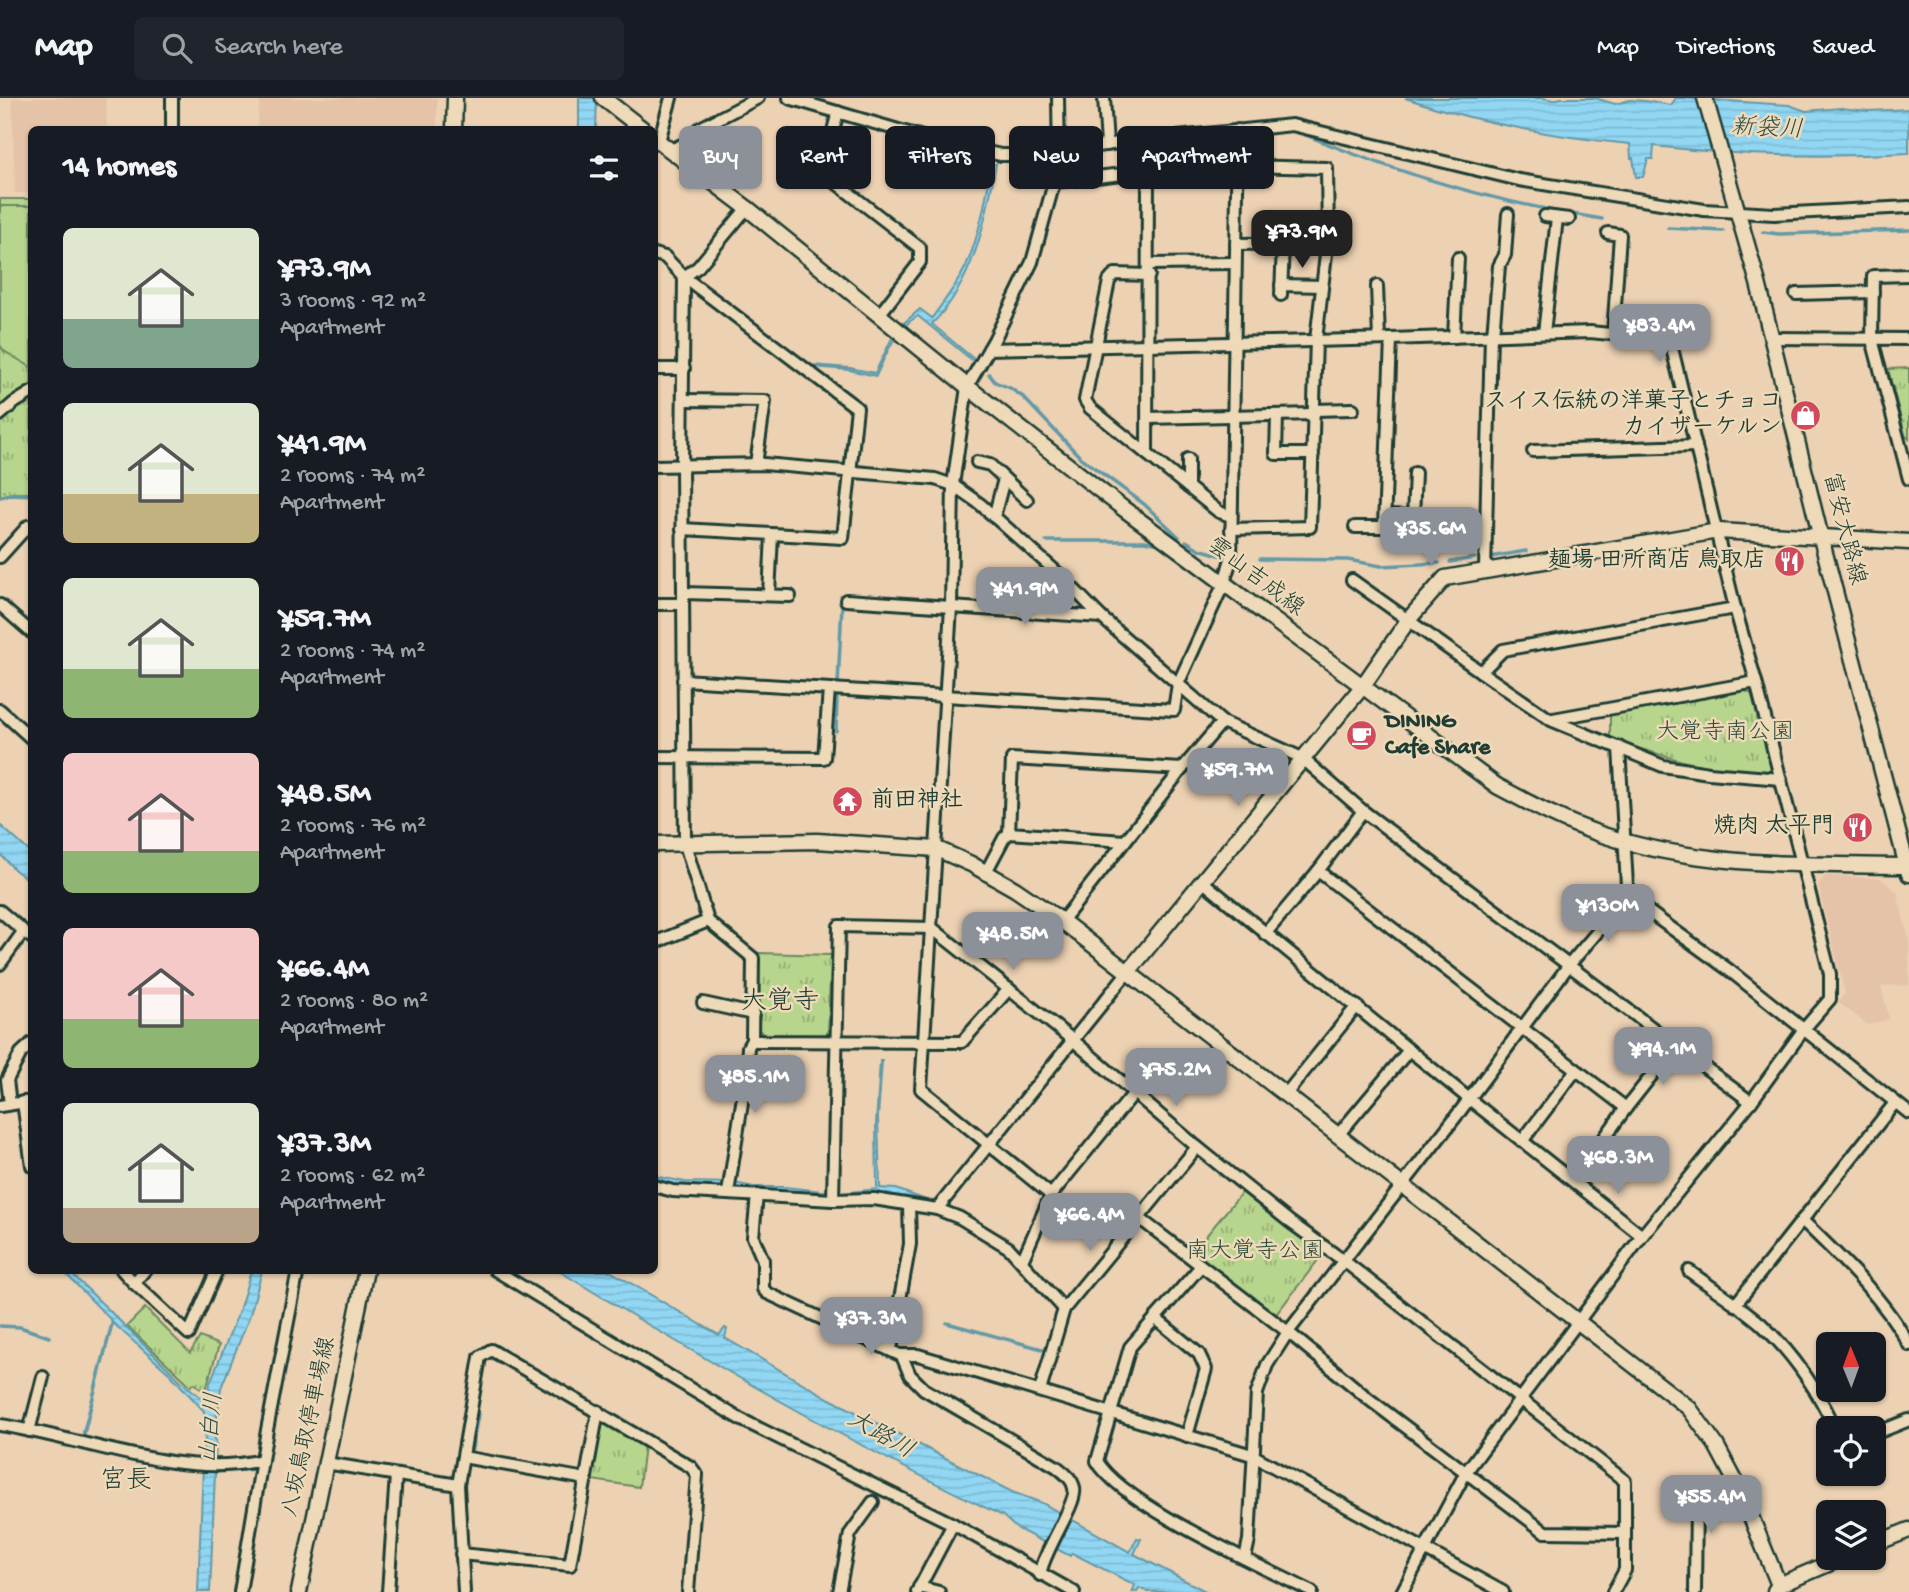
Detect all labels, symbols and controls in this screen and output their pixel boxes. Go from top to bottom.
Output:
search box [134,17,624,80]
text: Map [35,29,92,67]
icon: search [158,29,196,67]
text: Search here [214,33,343,64]
text: Map [1597,34,1639,63]
text: Directions [1677,34,1775,63]
text: Saved [1813,34,1874,63]
water label: 新袋川 [1730,113,1804,146]
chip: Buy [679,126,762,189]
chip: Rent [776,126,871,189]
chip: Filters [885,126,995,189]
chip: New [1009,126,1103,189]
chip: Apartment [1117,126,1274,189]
icon: filters [585,149,623,187]
text: 14 homes [63,151,176,186]
pin: ¥73.9M [1245,211,1359,270]
text: ¥73.9M [1267,219,1337,246]
text: ¥73.9M [280,253,370,288]
icon: home [119,256,203,340]
text: 3 rooms · 92 m² [280,288,426,315]
pin: ¥83.4M [1603,304,1717,364]
text: ¥83.4M [1625,313,1695,340]
text: Apartment [280,315,384,342]
place label: スイス伝統の洋菓子とチョコ カイザーケルン [1484,388,1782,442]
shop icon: スイス伝統の洋菓子とチョコ カイザーケルン [1788,398,1822,432]
text: ¥41.9M [280,428,366,463]
icon: home [119,431,203,515]
text: 2 rooms · 74 m² [280,463,425,490]
street label: 富安大路線 [1816,470,1871,588]
text: Apartment [280,490,384,517]
pin: ¥35.6M [1374,508,1488,567]
text: ¥35.6M [1396,516,1466,543]
street label: 雲山吉成線 [1201,532,1310,623]
restaurant icon: 麺場 田所商店 鳥取店 [1772,544,1806,578]
place label: 麺場 田所商店 鳥取店 [1548,546,1766,575]
pin: ¥41.9M [968,568,1082,627]
text: ¥41.9M [992,576,1058,603]
text: ¥59.7M [280,603,371,638]
icon: home [119,606,203,690]
text: 2 rooms · 74 m² [280,638,425,665]
text: Apartment [280,665,384,692]
place label: DINING Cafe Share [1383,709,1492,762]
cafe icon: DINING Cafe Share [1345,718,1379,752]
park label: 大覚寺南公園 [1656,719,1794,747]
pin: ¥59.7M [1181,748,1295,808]
text: ¥59.7M [1203,757,1273,784]
text: ¥48.5M [280,778,371,813]
icon: home [119,781,203,865]
temple icon: 前田神社 [831,784,865,818]
place label: 前田神社 [871,787,963,815]
restaurant icon: 焼肉 太平門 [1840,810,1874,844]
text: 2 rooms · 76 m² [280,813,426,840]
place label: 焼肉 太平門 [1714,813,1834,841]
text: Apartment [280,840,384,867]
pin: ¥130M [1559,884,1657,944]
text: ¥130M [1578,893,1638,920]
pin: ¥48.5M [956,912,1070,972]
text: ¥48.5M [978,921,1048,948]
text: ¥66.4M [280,953,369,988]
icon: home [119,956,203,1040]
district label: 大覚寺 [741,986,819,1019]
text: 2 rooms · 80 m² [280,988,428,1015]
text: Apartment [280,1015,384,1042]
pin: ¥94.1M [1606,1028,1720,1087]
text: ¥94.1M [1630,1036,1696,1063]
pin: ¥75.2M [1119,1048,1233,1108]
pin: ¥85.1M [698,1056,812,1115]
text: ¥75.2M [1141,1057,1211,1084]
text: ¥85.1M [721,1064,789,1091]
text: ¥37.3M [280,1128,371,1163]
icon: home [119,1131,203,1215]
pin: ¥68.3M [1561,1136,1675,1196]
text: ¥68.3M [1583,1145,1653,1172]
text: 2 rooms · 62 m² [280,1163,425,1190]
text: Apartment [280,1190,384,1217]
pin: ¥66.4M [1033,1194,1147,1253]
text: ¥66.4M [1056,1202,1124,1229]
park label: 南大覚寺公園 [1186,1238,1324,1266]
pin: ¥37.3M [814,1298,928,1357]
text: ¥37.3M [836,1306,906,1333]
north arrow [1816,1332,1886,1402]
map controls [1816,1332,1886,1570]
street label: 八坂鳥取停車場線 [276,1334,342,1520]
water label: 山白川 [195,1391,231,1465]
water label: 大路川 [842,1405,919,1467]
button: locate [1816,1416,1886,1486]
district label: 宮長 [100,1466,152,1498]
pin: ¥55.4M [1654,1476,1768,1535]
text: ¥55.4M [1677,1484,1745,1511]
button: layers [1816,1500,1886,1570]

